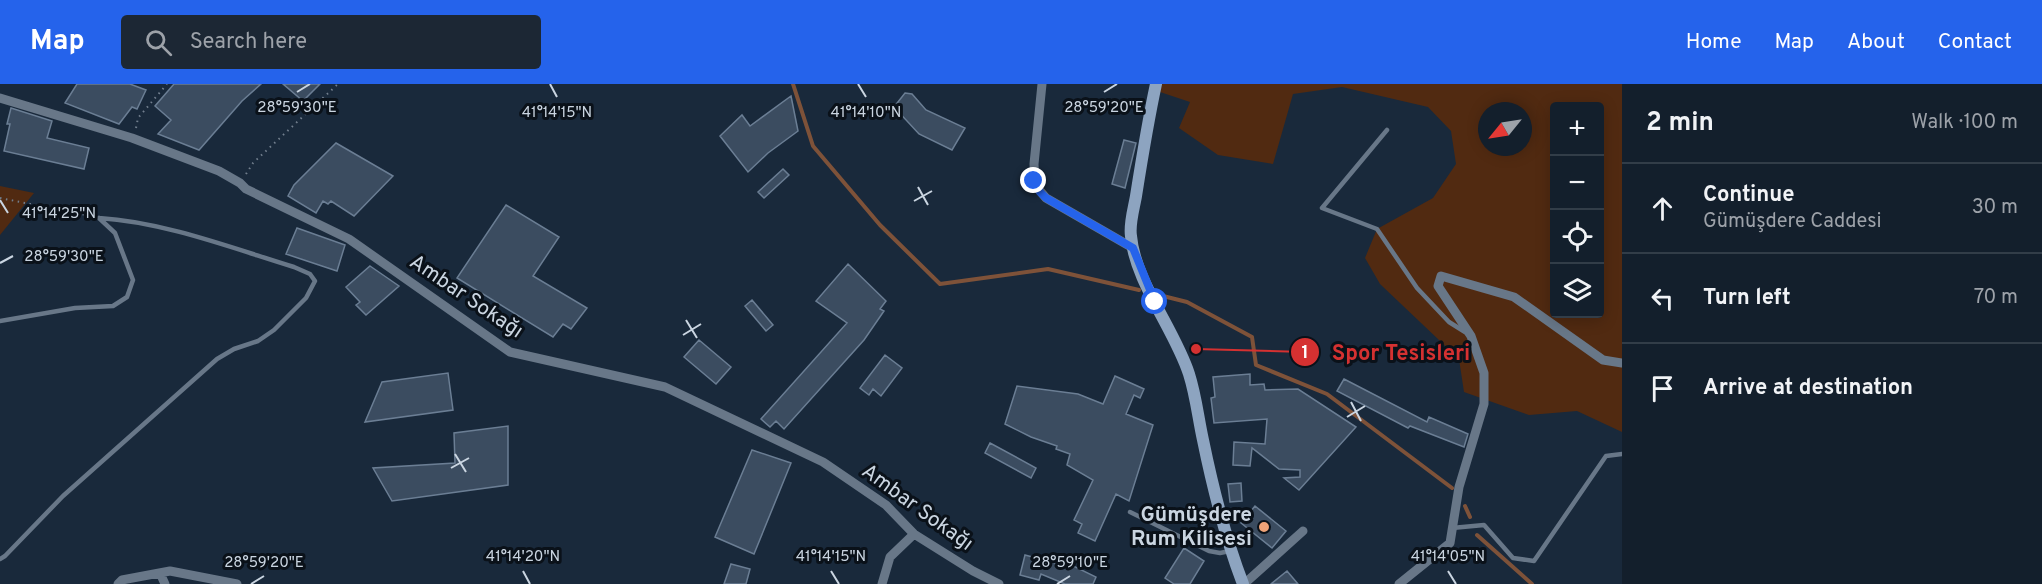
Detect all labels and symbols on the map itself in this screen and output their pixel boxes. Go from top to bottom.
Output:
text: 28°59'30"E [257,99,337,118]
text: 28°59'20"E [1064,99,1144,118]
north arrow [1478,102,1532,156]
text: 41°14'15"N [522,104,592,123]
text: 41°14'10"N [831,104,901,123]
route end [1020,167,1046,193]
text: 41°14'25"N [22,205,96,224]
text: 28°59'30"E [24,248,104,267]
street label: Ambar Sokağı [404,249,528,345]
route start [1141,288,1167,314]
callout: Spor Tesisleri [1290,332,1482,372]
text: Spor Tesisleri [1332,341,1470,368]
text: 1 [1301,342,1309,365]
street label: Ambar Sokağı [856,458,978,558]
place label: Gümüşdere Rum Kilisesi [1131,502,1252,553]
marker: Gümüşdere Rum Kilisesi [1257,520,1271,534]
text: 41°14'20"N [486,548,560,567]
text: 41°14'15"N [796,548,866,567]
text: 41°14'05"N [1411,548,1485,567]
text: 28°59'20"E [224,554,304,573]
text: 28°59'10"E [1032,554,1108,573]

